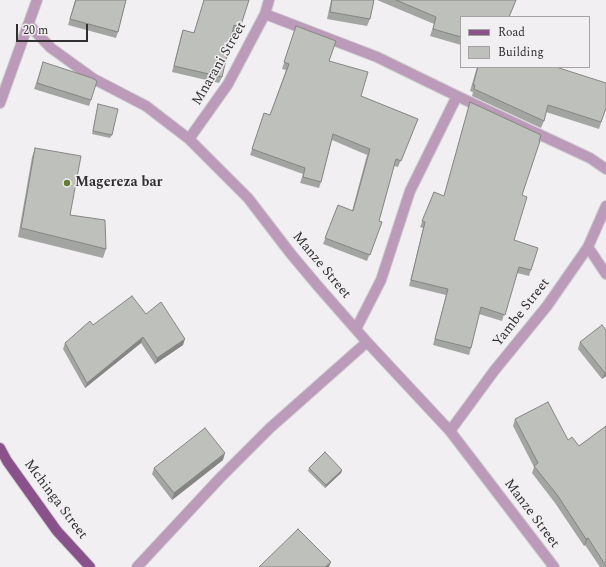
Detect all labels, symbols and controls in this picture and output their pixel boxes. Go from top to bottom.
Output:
scale bar [18,16,90,42]
legend [460,16,590,68]
street label: Mnarani Street [189,19,251,109]
text: 20 m [23,21,48,40]
text: Road [498,23,525,42]
text: Building [498,43,544,62]
place label: Magereza bar [75,175,163,191]
marker: Magereza bar [62,178,72,188]
street label: Manze Street [288,229,354,303]
street label: Yambe Street [490,275,554,351]
street label: Mchinga Street [20,457,90,543]
street label: Manze Street [500,476,562,552]

